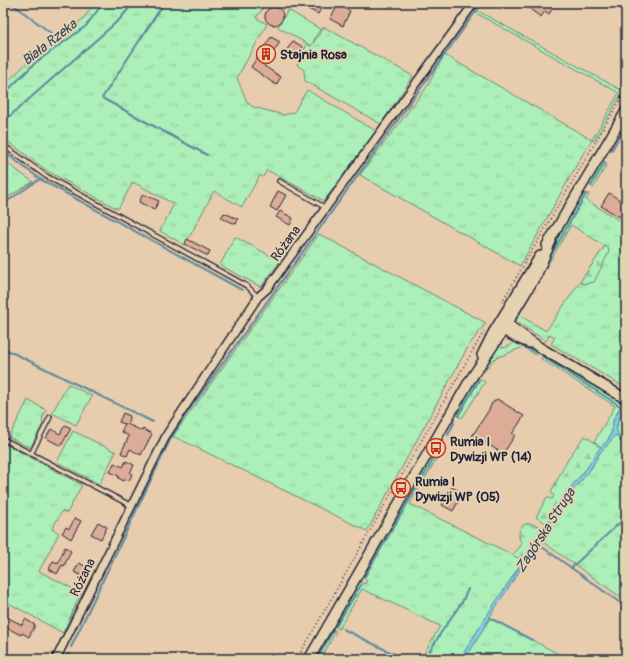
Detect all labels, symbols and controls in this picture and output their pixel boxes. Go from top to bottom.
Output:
water label: Biała Rzeka [19,15,81,69]
building icon: Stajnia Rosa [255,43,277,65]
place label: Stajnia Rosa [280,47,347,63]
street label: Różana [267,223,304,265]
place label: Rumia I Dywizji WP (14) [450,434,532,465]
bus stop icon: Rumia I Dywizji WP (14) [425,437,447,459]
place label: Rumia I Dywizji WP (05) [415,474,500,505]
bus stop icon: Rumia I Dywizji WP (05) [390,477,412,499]
water label: Zagórska Struga [512,484,580,575]
street label: Różana [67,556,99,599]

